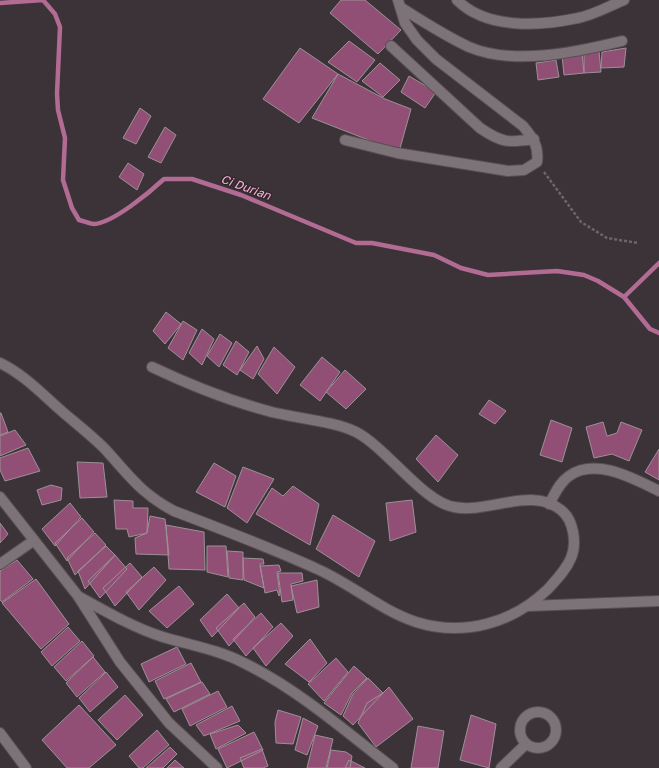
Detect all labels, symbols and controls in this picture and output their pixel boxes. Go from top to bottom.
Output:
water label: Ci Durian [219,171,274,203]

